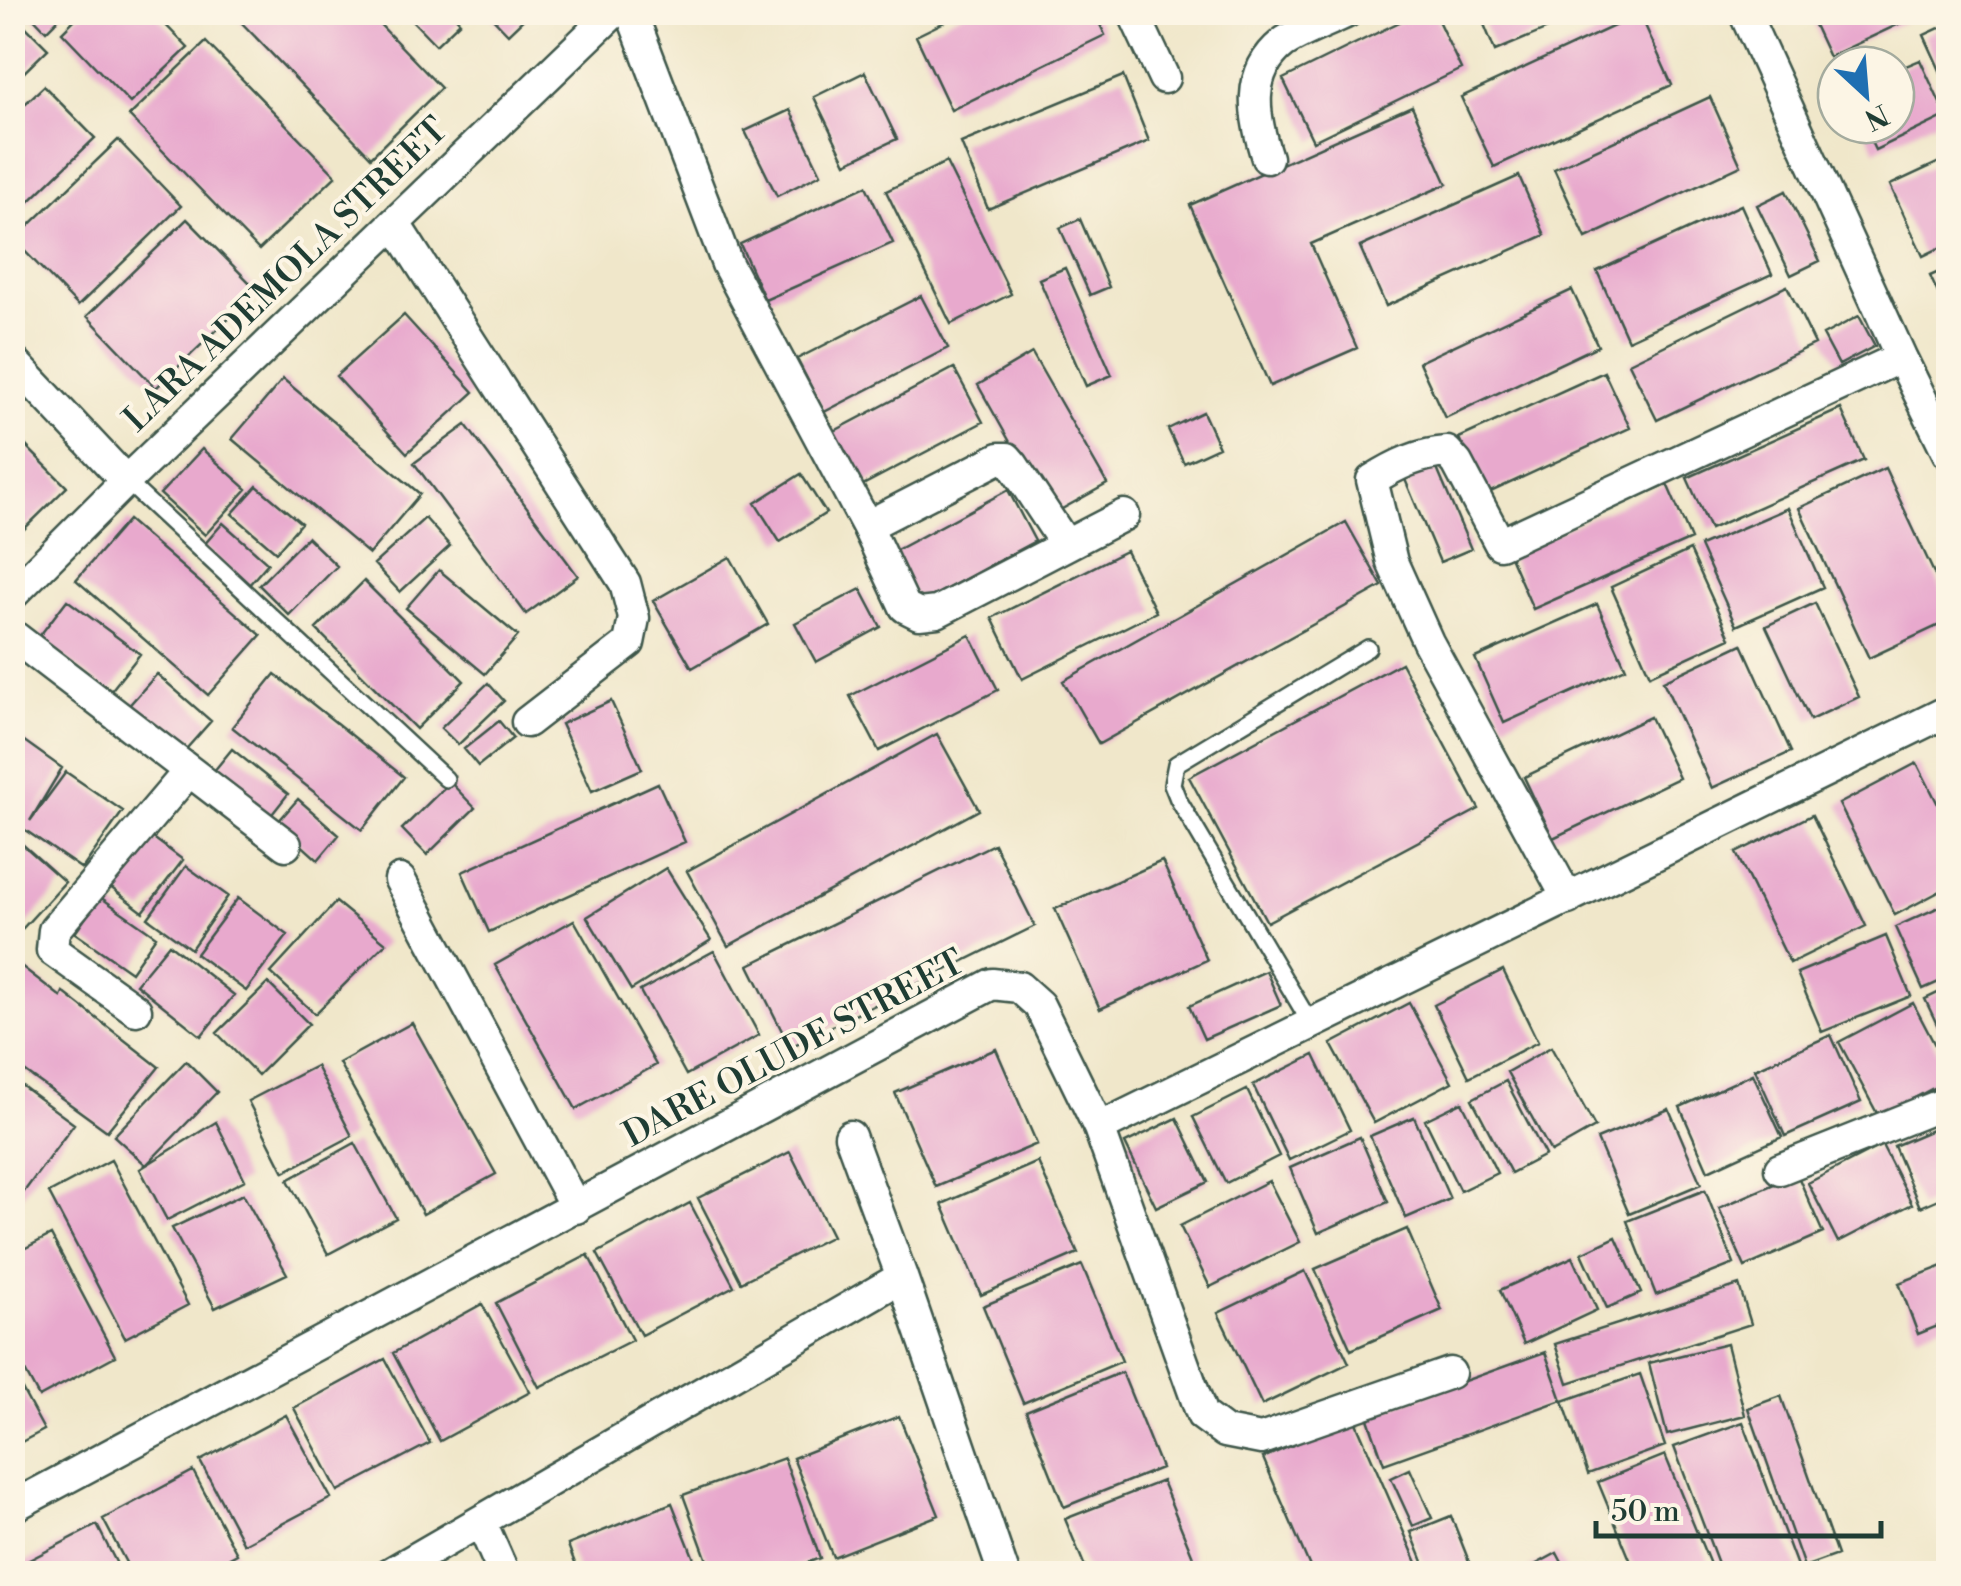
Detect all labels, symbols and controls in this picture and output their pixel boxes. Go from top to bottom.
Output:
north arrow [1816,45,1916,145]
text: N [1859,96,1894,137]
street label: LARA ADEMOLA STREET [115,109,457,441]
street label: DARE OLUDE STREET [616,941,972,1157]
scale bar [1596,1476,1881,1538]
text: 50 m [1611,1493,1680,1531]

